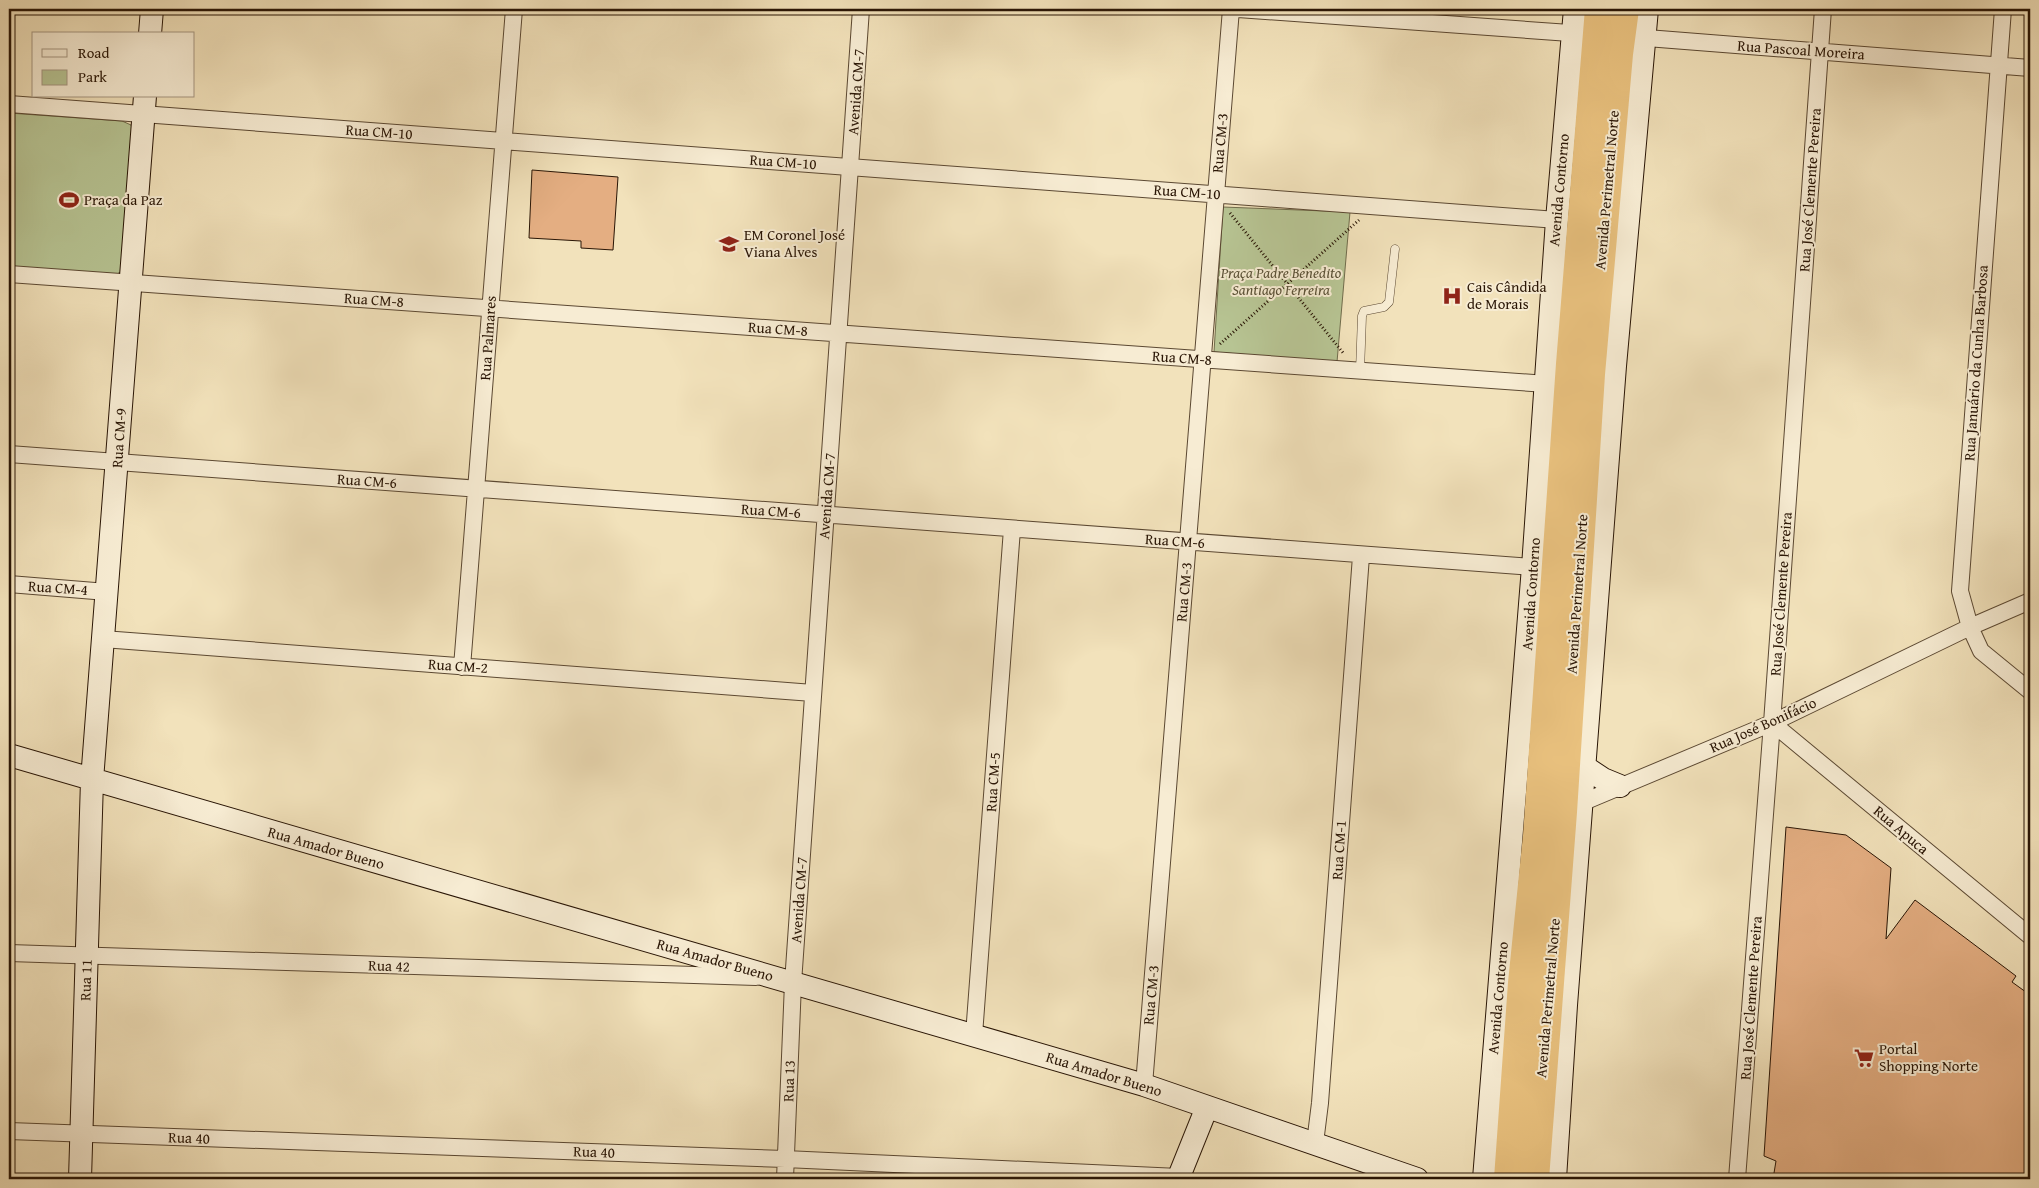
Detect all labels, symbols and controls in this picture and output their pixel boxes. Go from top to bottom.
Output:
legend [32,32,195,98]
street label: Rua Pascoal Moreira [1737,35,1865,64]
text: Road [78,42,109,63]
street label: Avenida CM-7 [842,48,869,136]
text: Park [78,66,107,87]
street label: Rua José Clemente Pereira [1793,107,1826,273]
street label: Avenida Perimetral Norte [1589,109,1624,271]
street label: Rua CM-3 [1206,112,1233,174]
street label: Rua CM-10 [345,119,413,144]
street label: Avenida Contorno [1543,132,1574,247]
street label: Rua CM-10 [749,149,817,174]
street label: Rua CM-10 [1153,179,1221,204]
sports icon: Praça da Paz [58,189,80,211]
place label: Praça da Paz [84,189,163,210]
place label: EM Coronel José Viana Alves [744,224,845,262]
school or university icon: EM Coronel José Viana Alves [718,233,740,255]
park label: Praça Padre Benedito Santiago Ferreira [1220,262,1342,300]
street label: Rua Januário da Cunha Barbosa [1958,264,1993,461]
place label: Cais Cândida de Morais [1467,276,1547,314]
hospital icon: Cais Cândida de Morais [1441,285,1463,307]
street label: Rua CM-8 [343,287,405,312]
street label: Rua Palmares [474,295,501,381]
street label: Rua CM-8 [747,316,809,341]
street label: Rua CM-8 [1151,345,1213,370]
street label: Rua CM-9 [106,407,131,469]
street label: Avenida CM-7 [813,452,840,540]
street label: Rua CM-6 [336,468,398,493]
street label: Rua CM-6 [740,498,802,523]
street label: Rua José Clemente Pereira [1764,511,1797,677]
street label: Avenida Perimetral Norte [1560,513,1593,675]
street label: Rua CM-6 [1144,528,1206,553]
street label: Avenida Contorno [1516,537,1545,651]
street label: Rua CM-3 [1170,561,1197,623]
street label: Rua CM-4 [27,575,89,600]
street label: Rua CM-2 [427,653,489,678]
street label: Rua José Bonifácio [1706,691,1820,758]
street label: Rua CM-5 [980,751,1005,813]
street label: Rua Apuca [1869,800,1933,859]
street label: Rua CM-1 [1326,819,1351,881]
street label: Rua Amador Bueno [265,821,387,874]
street label: Avenida CM-7 [785,856,812,944]
street label: Rua José Clemente Pereira [1734,915,1767,1081]
street label: Avenida Perimetral Norte [1530,917,1565,1079]
street label: Rua Amador Bueno [654,933,776,986]
street label: Avenida Contorno [1482,940,1513,1055]
street label: Rua 42 [368,954,410,977]
street label: Rua 11 [74,959,97,1001]
street label: Rua CM-3 [1137,964,1164,1026]
place label: Portal Shopping Norte [1879,1038,1978,1076]
street label: Rua Amador Bueno [1043,1046,1165,1101]
supermarket icon: Portal Shopping Norte [1853,1047,1875,1069]
street label: Rua 13 [777,1060,800,1102]
street label: Rua 40 [168,1126,210,1149]
street label: Rua 40 [573,1140,615,1163]

